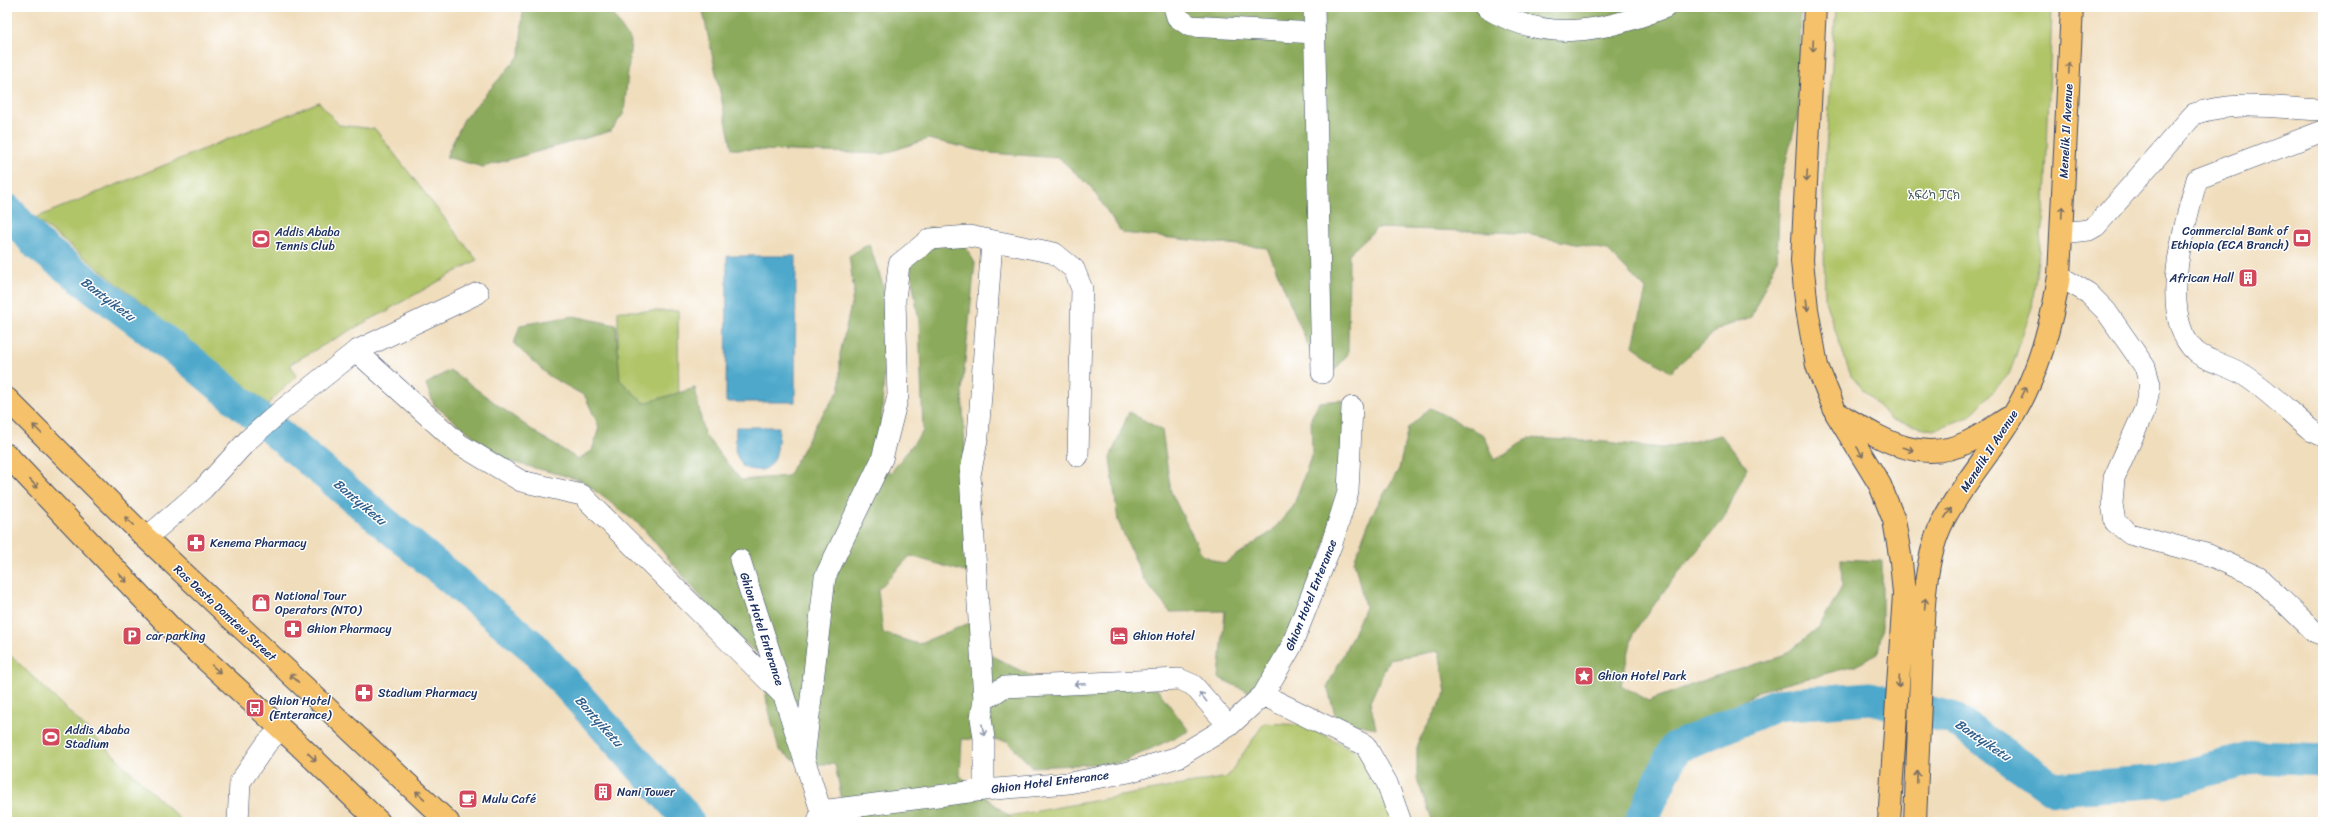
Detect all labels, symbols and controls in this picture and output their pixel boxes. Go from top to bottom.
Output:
one-way arrow [1810,39,1817,52]
one-way arrow [2065,62,2073,75]
street label: Menelik II Avenue [2053,83,2079,179]
one-way arrow [1803,169,1810,182]
park label: አፍሪካ ፓርክ [1908,184,1960,206]
one-way arrow [2059,206,2066,219]
place label: Commercial Bank of Ethiopia (ECA Branch) [2171,220,2290,256]
place label: Addis Ababa Tennis Club [274,221,340,257]
bank icon: Commercial Bank of Ethiopia (ECA Branch) [2291,227,2313,249]
sports icon: Addis Ababa Tennis Club [250,228,272,250]
place label: African Hall [2169,267,2235,289]
building icon: African Hall [2237,267,2259,289]
water label: Bantyiketu [76,271,142,329]
one-way arrow [1803,298,1811,311]
one-way arrow [2021,386,2028,398]
street label: Menelik II Avenue [1954,405,2024,497]
one-way arrow [32,424,42,434]
one-way arrow [1856,446,1864,457]
one-way arrow [1901,446,1914,453]
water label: Bantyiketu [328,473,393,533]
one-way arrow [29,479,39,489]
one-way arrow [1944,508,1952,519]
one-way arrow [124,516,134,526]
pharmacy icon: Kenema Pharmacy [185,532,207,554]
place label: Kenema Pharmacy [210,532,307,554]
street label: Ghion Hotel Enterance [1279,536,1343,654]
street label: Ras Desta Damtew Street [168,559,283,668]
street label: Ghion Hotel Enterance [733,569,791,689]
one-way arrow [118,573,128,583]
place label: National Tour Operators (NTO) [275,585,362,621]
shop icon: National Tour Operators (NTO) [250,592,272,614]
one-way arrow [1922,598,1929,611]
pharmacy icon: Ghion Pharmacy [282,618,304,640]
place label: Ghion Pharmacy [307,618,392,640]
parking icon: car parking [121,625,143,647]
place label: car parking [146,625,206,647]
hotel icon: Ghion Hotel [1108,625,1130,647]
place label: Ghion Hotel [1133,625,1195,647]
one-way arrow [211,664,221,674]
place icon: Ghion Hotel Park [1573,665,1595,687]
place label: Ghion Hotel Park [1598,665,1687,687]
one-way arrow [289,673,299,683]
one-way arrow [1895,675,1902,688]
one-way arrow [1074,680,1087,687]
pharmacy icon: Stadium Pharmacy [353,682,375,704]
place label: Stadium Pharmacy [378,682,478,704]
place label: Ghion Hotel (Enterance) [269,690,332,726]
water label: Bantyiketu [569,690,630,754]
one-way arrow [1199,691,1208,702]
bus stop icon: Ghion Hotel (Enterance) [244,697,266,719]
water label: Bantyiketu [1950,713,2017,768]
place label: Addis Ababa Stadium [64,719,130,755]
one-way arrow [979,723,987,736]
sports icon: Addis Ababa Stadium [40,726,62,748]
one-way arrow [307,752,317,762]
street label: Ghion Hotel Enterance [990,764,1110,800]
one-way arrow [1913,771,1920,784]
building icon: Nani Tower [592,781,614,803]
place label: Nani Tower [617,781,676,803]
cafe icon: Mulu Café [457,788,479,810]
place label: Mulu Café [482,788,536,810]
one-way arrow [414,791,425,800]

